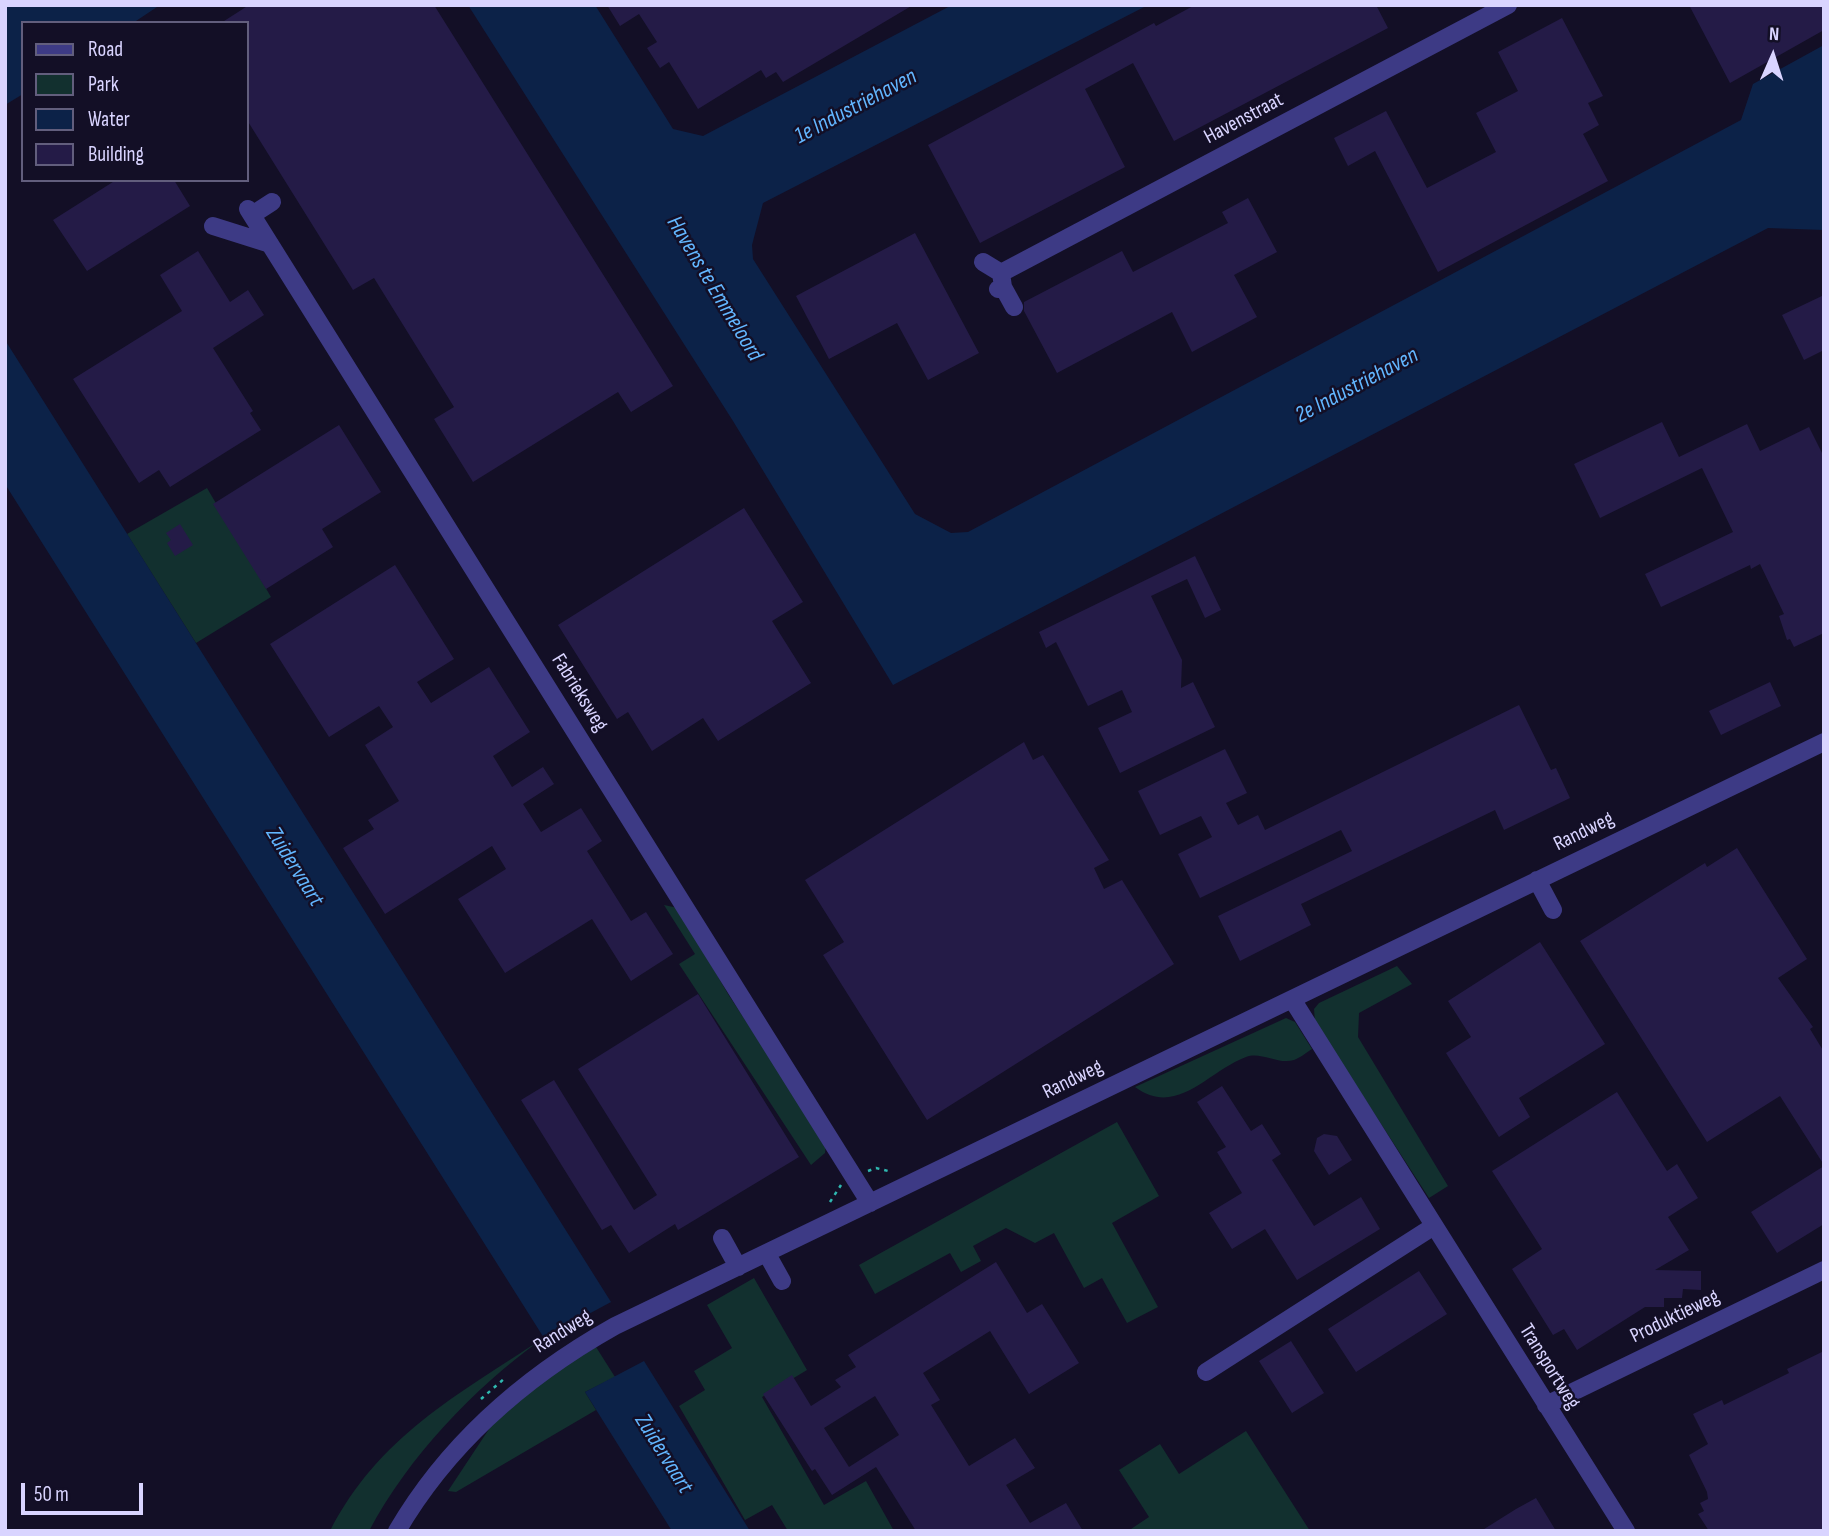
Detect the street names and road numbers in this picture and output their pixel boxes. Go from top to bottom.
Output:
street label: Havenstraat [1200,88,1288,150]
street label: Fabrieksweg [545,650,613,736]
street label: Randweg [1550,807,1618,857]
street label: Randweg [1039,1055,1107,1105]
street label: Produktieweg [1626,1285,1724,1349]
street label: Randweg [529,1304,597,1360]
street label: Transportweg [1513,1320,1585,1414]

